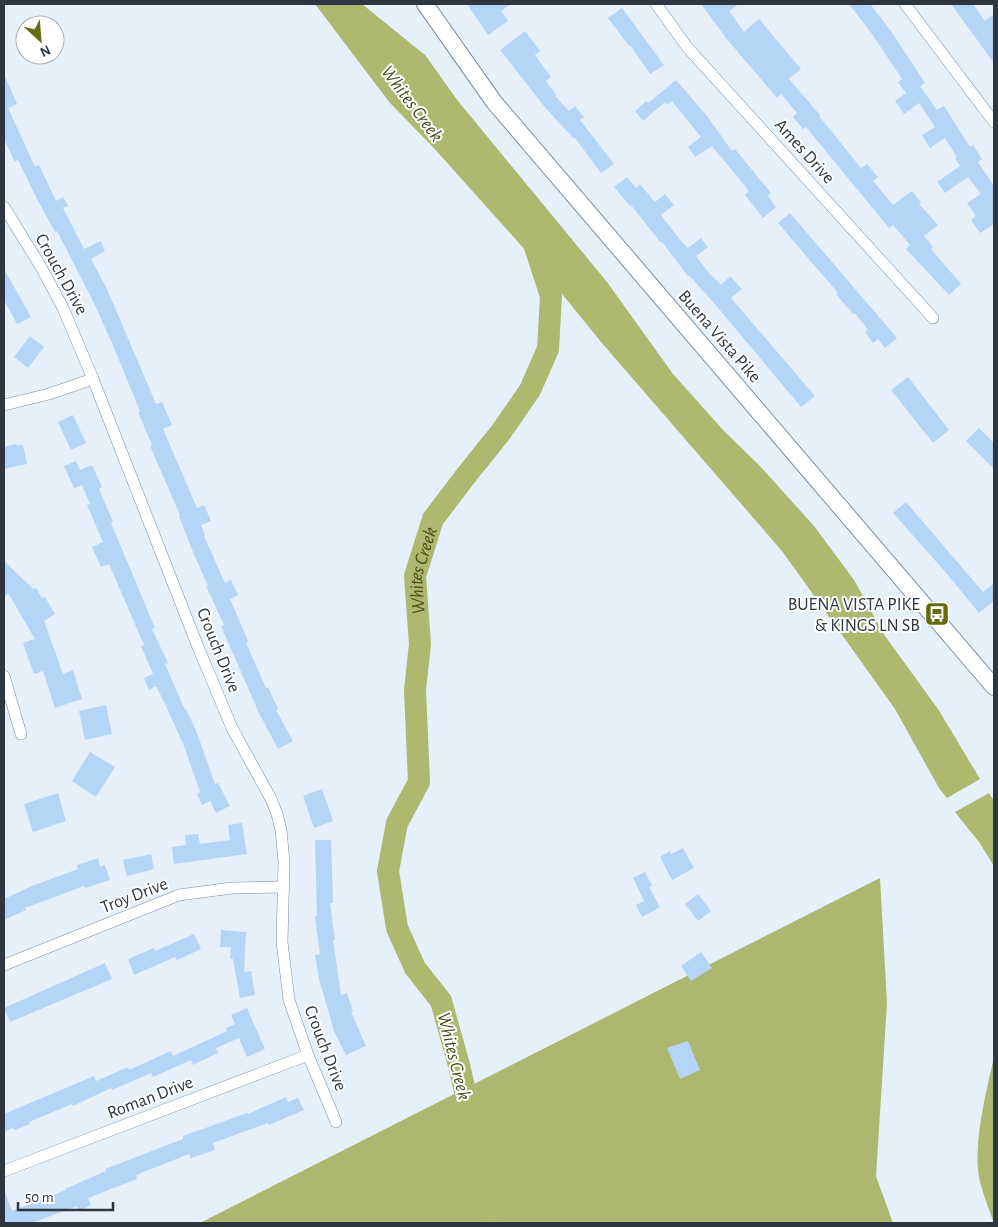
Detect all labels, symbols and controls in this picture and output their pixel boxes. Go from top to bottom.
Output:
north arrow [15,15,65,65]
text: N [38,42,53,59]
water label: Whites Creek [377,62,446,145]
street label: Ames Drive [771,116,838,187]
street label: Crouch Drive [32,231,91,318]
street label: Buena Vista Pike [674,287,764,386]
water label: Whites Creek [406,525,441,615]
place label: BUENA VISTA PIKE & KINGS LN SB [788,596,920,635]
bus stop icon: BUENA VISTA PIKE & KINGS LN SB [924,601,950,627]
street label: Crouch Drive [193,606,243,695]
street label: Troy Drive [98,875,170,917]
street label: Crouch Drive [301,1003,350,1093]
water label: Whites Creek [434,1011,474,1102]
street label: Roman Drive [105,1073,196,1123]
scale bar [18,1180,112,1212]
text: 50 m [25,1190,54,1205]

